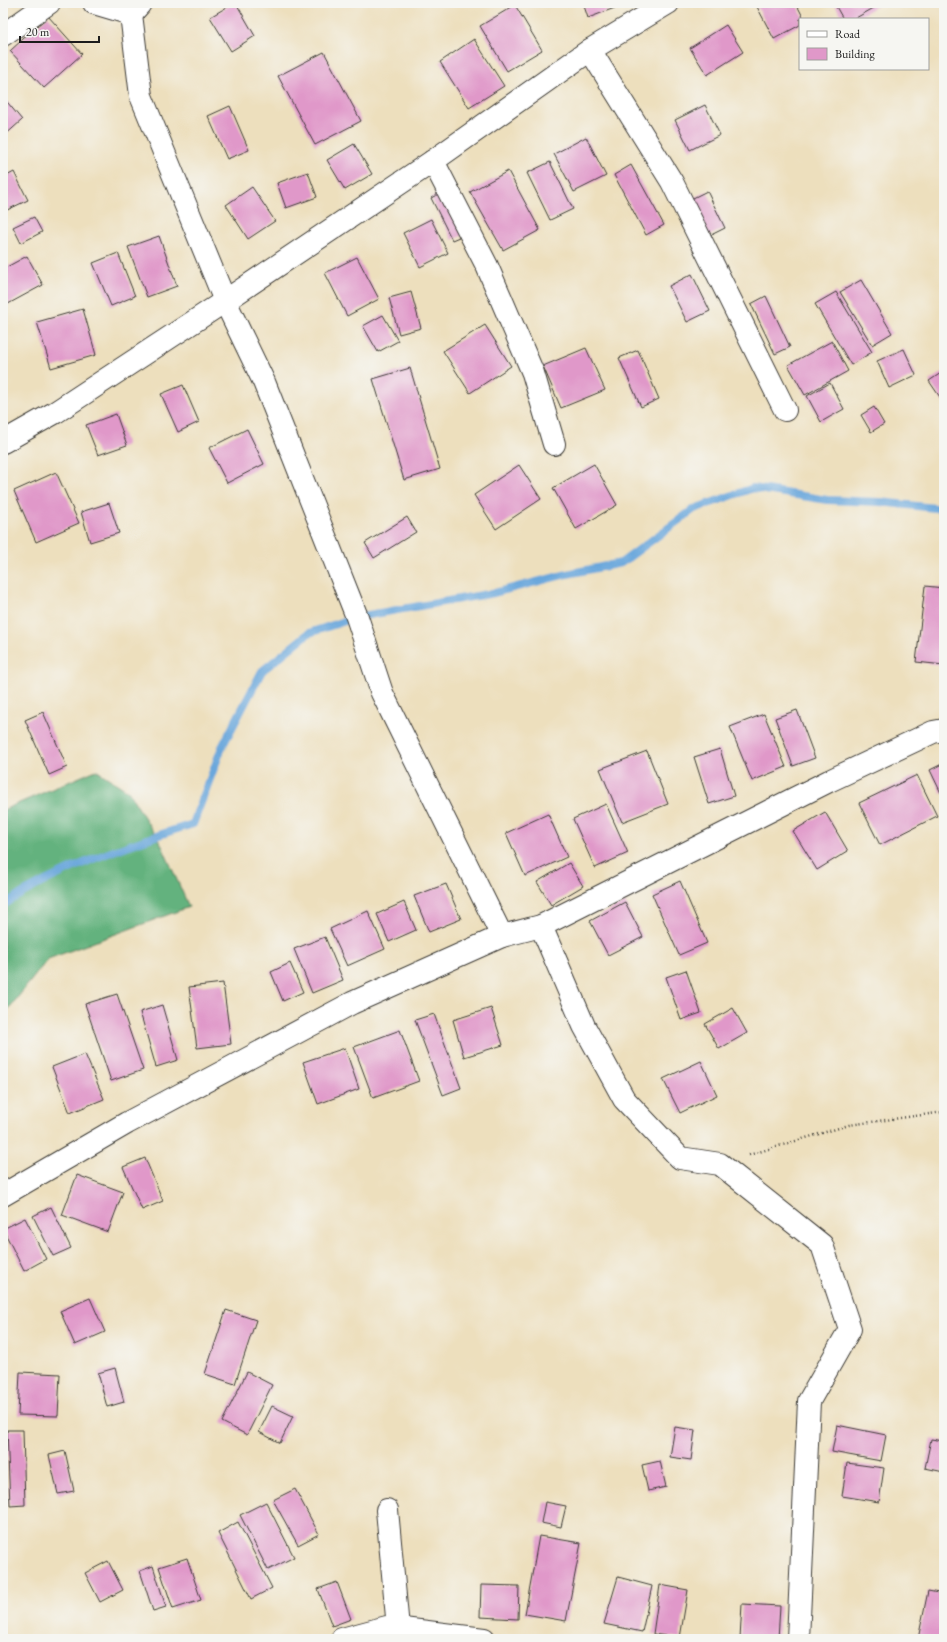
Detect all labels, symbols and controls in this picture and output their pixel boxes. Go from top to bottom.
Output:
scale bar [20,18,99,44]
legend [799,18,929,70]
text: 20 m [26,24,50,40]
text: Road [835,26,861,42]
text: Building [835,46,876,62]

